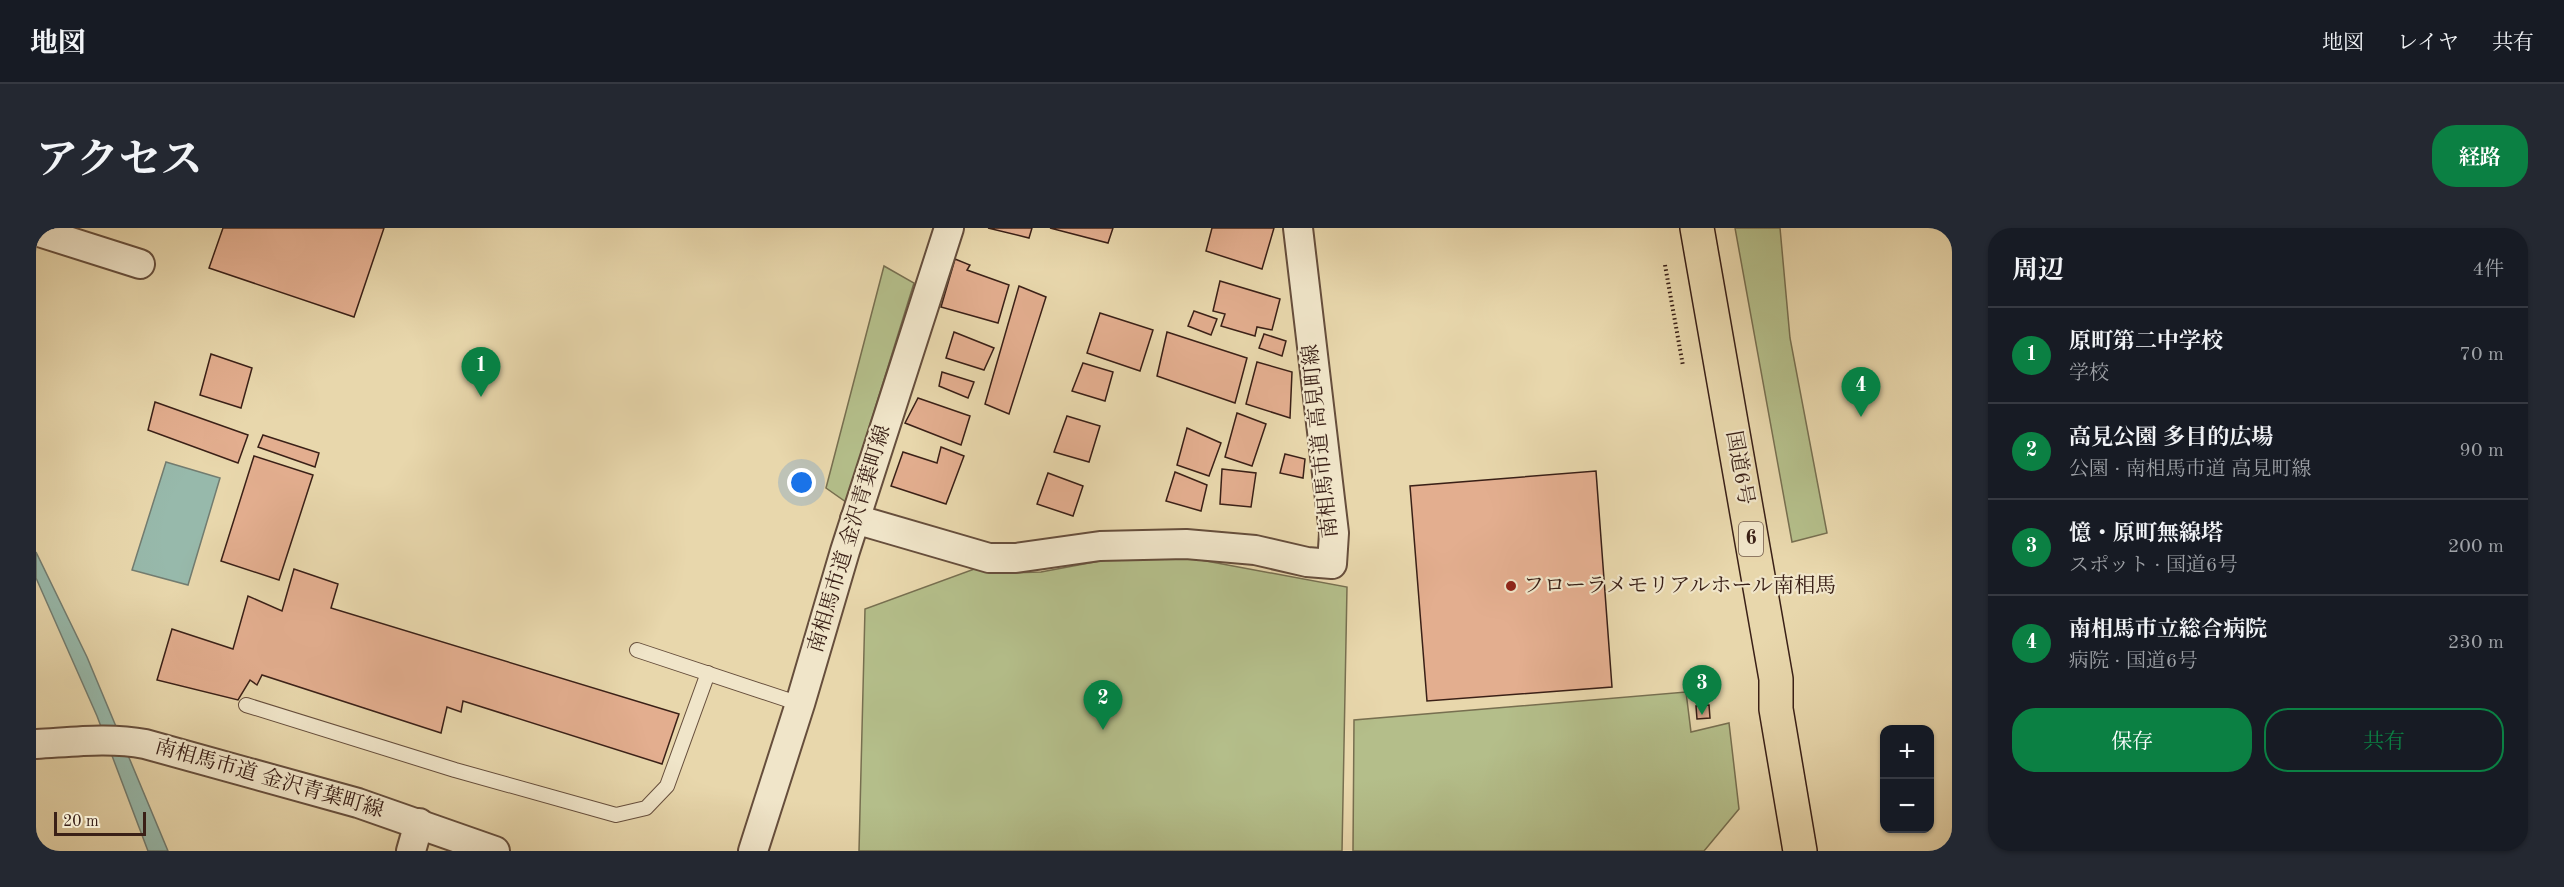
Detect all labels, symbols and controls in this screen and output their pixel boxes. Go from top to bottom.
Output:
text: 地図 [30,31,86,59]
text: 地図 [2322,33,2364,54]
text: レイヤ [2397,33,2459,54]
text: 共有 [2492,33,2534,54]
button: 経路 [2432,125,2528,187]
text: アクセス [36,141,203,183]
text: 周辺 [2012,258,2064,284]
text: 4件 [2472,260,2504,280]
text: 原町第二中学校 [2069,331,2223,353]
street label: 南相馬市道 高見町線 [1298,343,1342,539]
text: 1 [2026,345,2037,365]
text: 70 m [2459,345,2504,365]
pin: 1 [462,348,500,397]
text: 学校 [2069,364,2109,384]
pin: 4 [1842,368,1880,417]
street label: 南相馬市道 金沢青葉町線 [803,422,895,655]
text: 高見公園 多目的広場 [2069,427,2273,449]
street label: 国道6号 [1722,429,1758,507]
text: 2 [2026,441,2037,461]
text: 90 m [2459,441,2504,461]
text: 公園 · 南相馬市道 高見町線 [2069,460,2311,480]
your location [787,468,816,497]
road number: 6 [1739,522,1763,556]
text: 憶・原町無線塔 [2069,523,2223,545]
text: 3 [2026,537,2037,557]
text: 200 m [2448,537,2504,557]
text: スポット · 国道6号 [2069,556,2237,576]
place label: フローラメモリアルホール南相馬 [1523,574,1836,597]
marker: フローラメモリアルホール南相馬 [1504,579,1518,593]
text: 南相馬市立総合病院 [2069,619,2267,641]
text: 4 [2026,633,2037,653]
text: 230 m [2448,633,2504,653]
text: 病院 · 国道6号 [2069,652,2197,672]
pin: 3 [1682,666,1722,715]
pin: 2 [1084,680,1122,730]
button: 保存 [2012,708,2252,772]
button: 共有 [2264,708,2504,772]
map controls [1880,725,1934,833]
button: + [1880,725,1934,779]
street label: 南相馬市道 金沢青葉町線 [152,734,386,822]
button: − [1880,779,1934,833]
scale bar [54,809,146,836]
text: 20 m [63,814,99,830]

